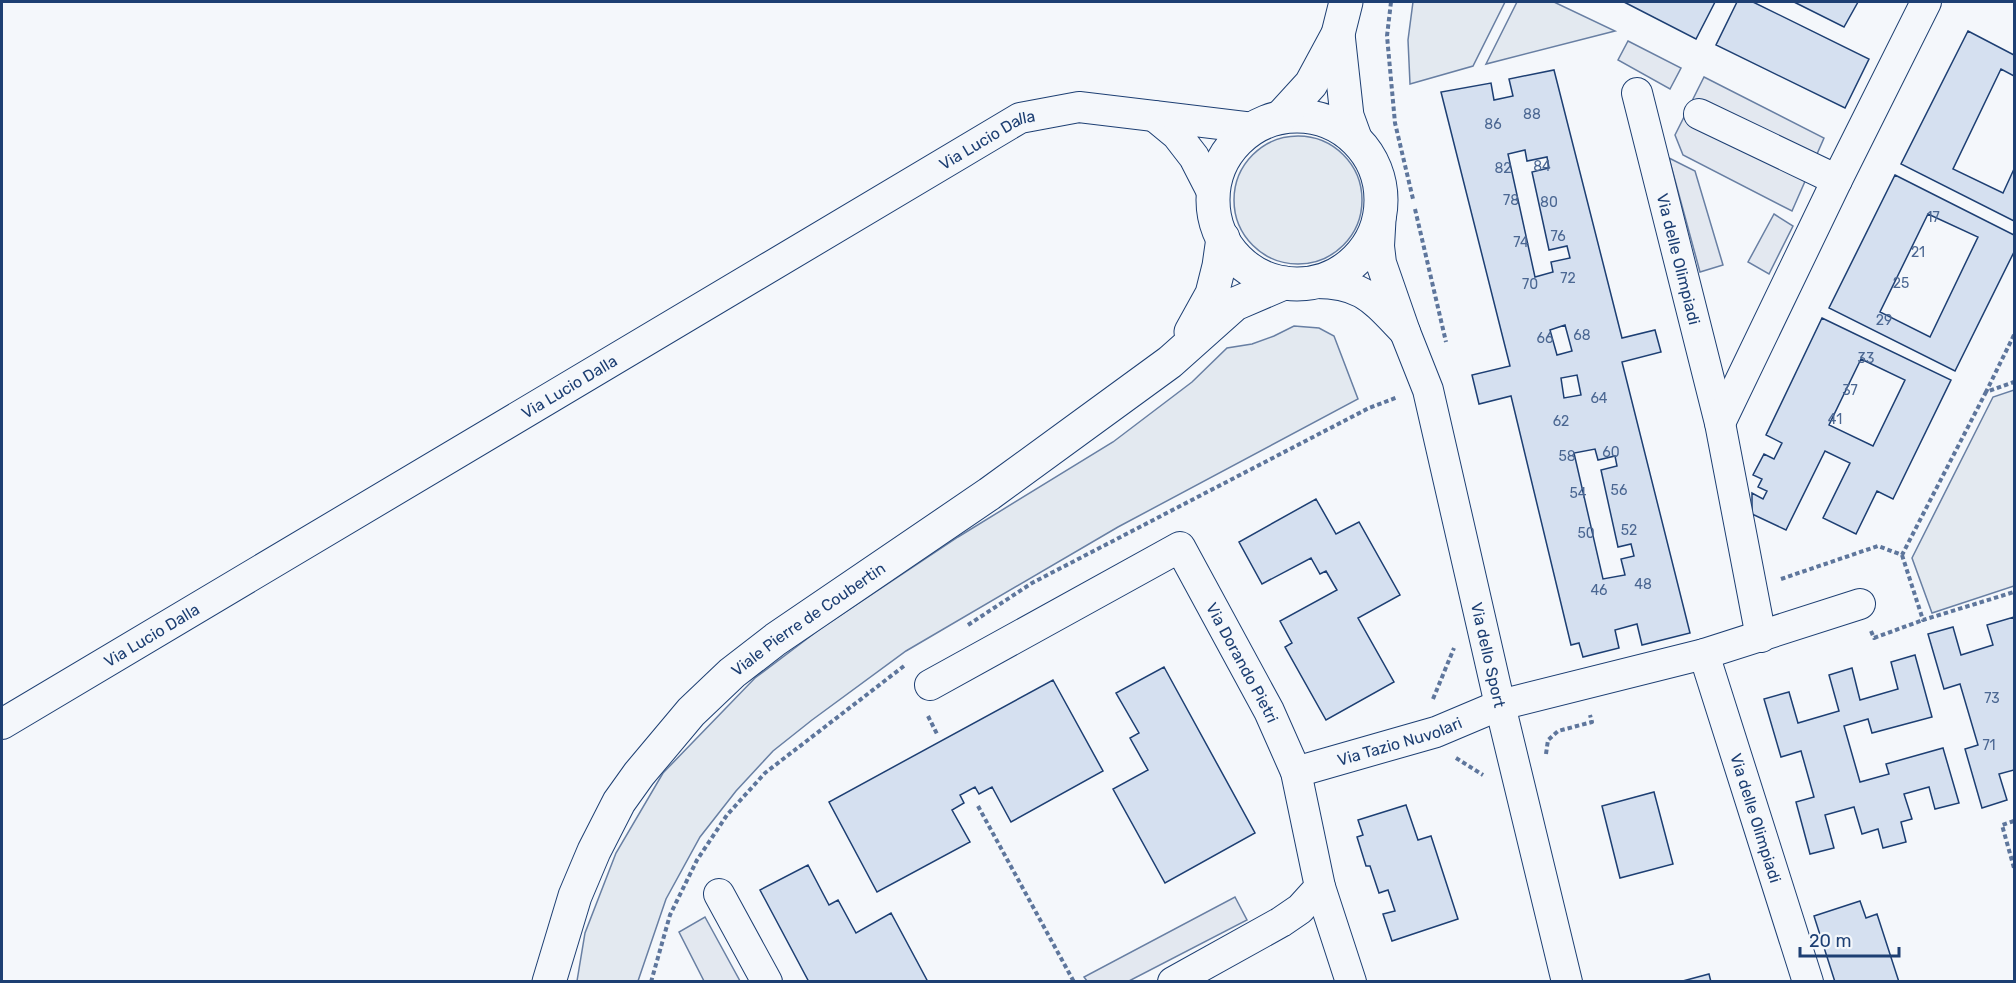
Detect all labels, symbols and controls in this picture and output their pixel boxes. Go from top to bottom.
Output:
street label: Via Lucio Dalla [936,106,1037,174]
house number: 88 [1523,106,1541,123]
house number: 86 [1484,116,1502,133]
house number: 84 [1533,158,1551,175]
house number: 82 [1494,160,1512,177]
street label: Via delle Olimpiadi [1653,191,1704,326]
house number: 78 [1503,192,1519,209]
house number: 80 [1540,194,1558,211]
house number: 17 [1926,209,1940,226]
house number: 76 [1550,228,1566,245]
house number: 74 [1513,234,1529,251]
house number: 21 [1911,244,1925,261]
house number: 72 [1560,270,1576,287]
house number: 25 [1893,275,1909,292]
house number: 70 [1522,276,1538,293]
house number: 29 [1876,312,1892,329]
house number: 68 [1573,327,1591,344]
house number: 66 [1537,330,1553,347]
house number: 33 [1858,350,1874,367]
street label: Via Lucio Dalla [518,351,620,422]
house number: 37 [1842,382,1858,399]
house number: 64 [1590,390,1608,407]
house number: 41 [1828,411,1842,428]
house number: 62 [1553,413,1569,430]
house number: 60 [1602,444,1620,461]
house number: 58 [1558,448,1576,465]
house number: 56 [1611,482,1627,499]
house number: 54 [1569,485,1587,502]
house number: 52 [1621,522,1637,539]
house number: 50 [1577,525,1595,542]
street label: Viale Pierre de Coubertin [727,558,889,680]
house number: 48 [1634,576,1652,593]
house number: 46 [1590,582,1608,599]
street label: Via Lucio Dalla [100,599,203,671]
street label: Via Dorando Pietri [1202,599,1282,726]
street label: Via dello Sport [1467,600,1510,709]
house number: 73 [1984,690,2000,707]
street label: Via Tazio Nuvolari [1335,713,1465,769]
house number: 71 [1982,737,1996,754]
street label: Via delle Olimpiadi [1727,751,1785,885]
scale bar [1800,920,1899,958]
text: 20 m [1809,930,1851,952]

